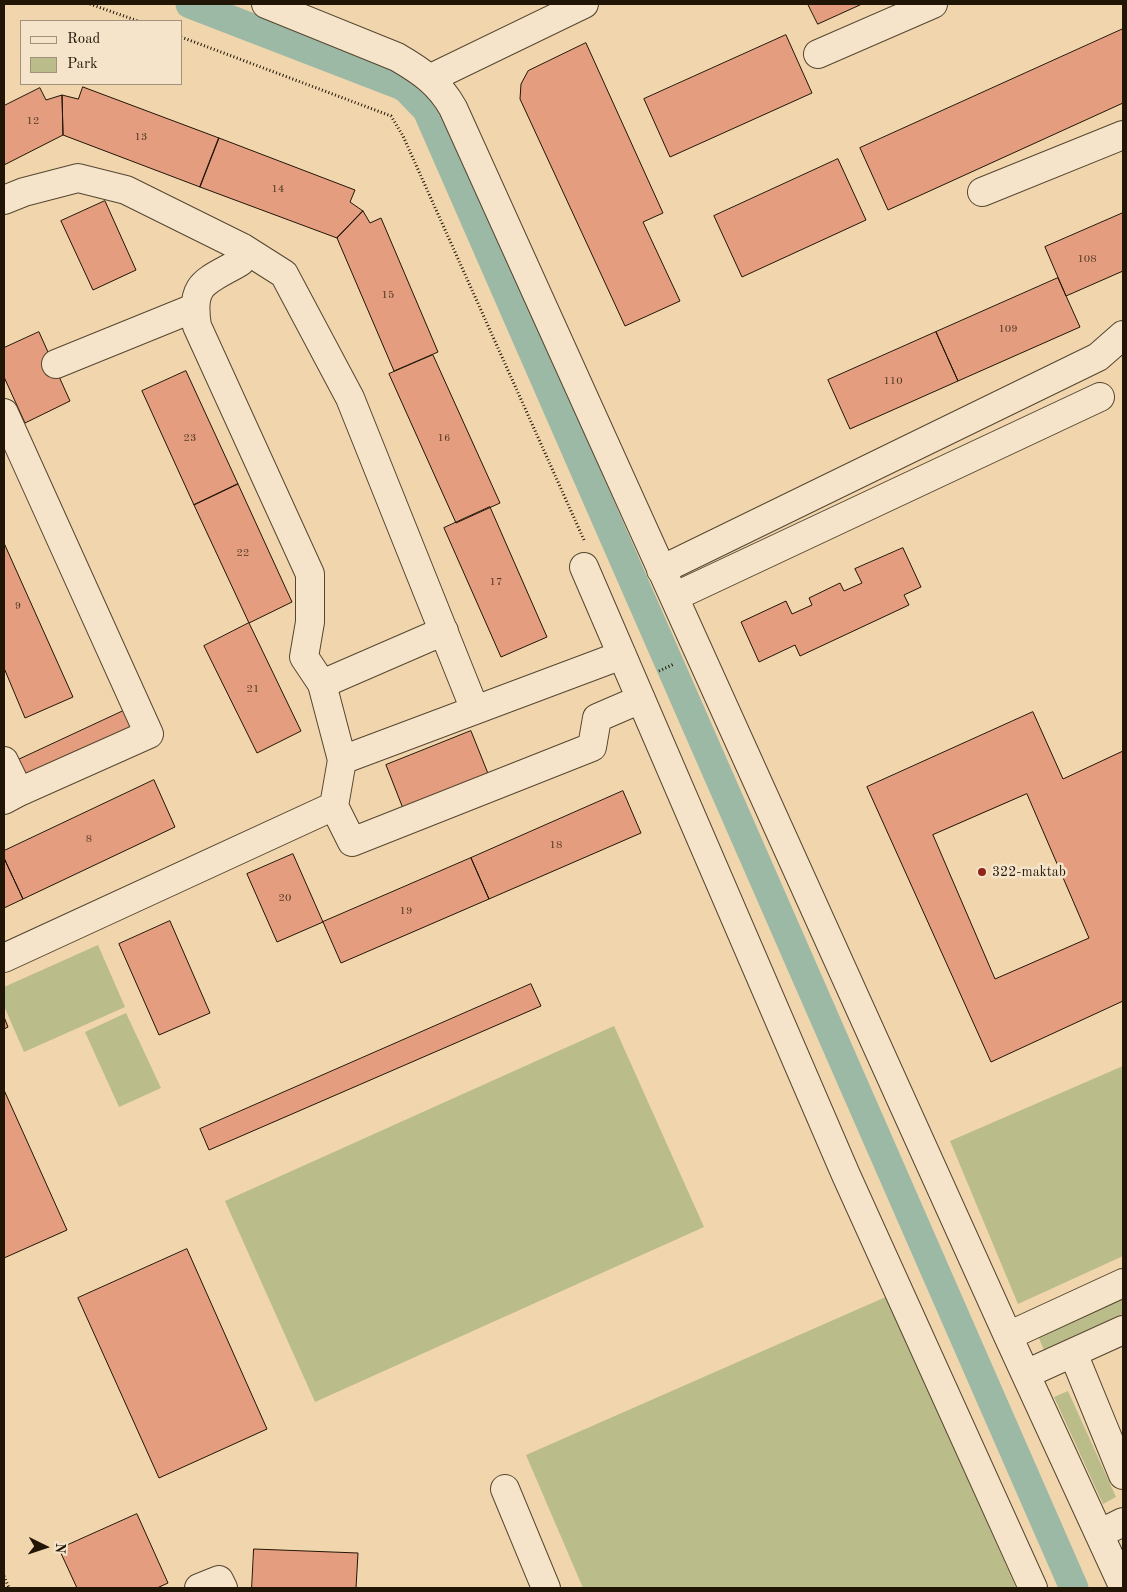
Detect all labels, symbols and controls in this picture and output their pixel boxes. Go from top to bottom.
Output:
legend [20,20,182,85]
text: Road [67,32,100,47]
text: Park [67,57,98,72]
house number: 12 [27,114,39,128]
house number: 13 [135,130,147,144]
house number: 14 [272,182,284,196]
house number: 108 [1077,252,1097,266]
house number: 15 [382,288,394,302]
house number: 109 [998,322,1018,336]
house number: 110 [883,374,903,388]
house number: 23 [184,431,196,445]
house number: 16 [438,431,450,445]
house number: 22 [237,546,249,560]
house number: 17 [490,575,502,589]
house number: 9 [15,599,21,613]
house number: 21 [247,682,259,696]
house number: 8 [86,832,92,846]
house number: 18 [550,838,562,852]
place label: 322-maktab [992,864,1066,880]
marker: 322-maktab [976,866,988,878]
house number: 20 [279,891,291,905]
house number: 19 [400,904,412,918]
north arrow [20,1522,70,1572]
text: N [53,1542,67,1554]

